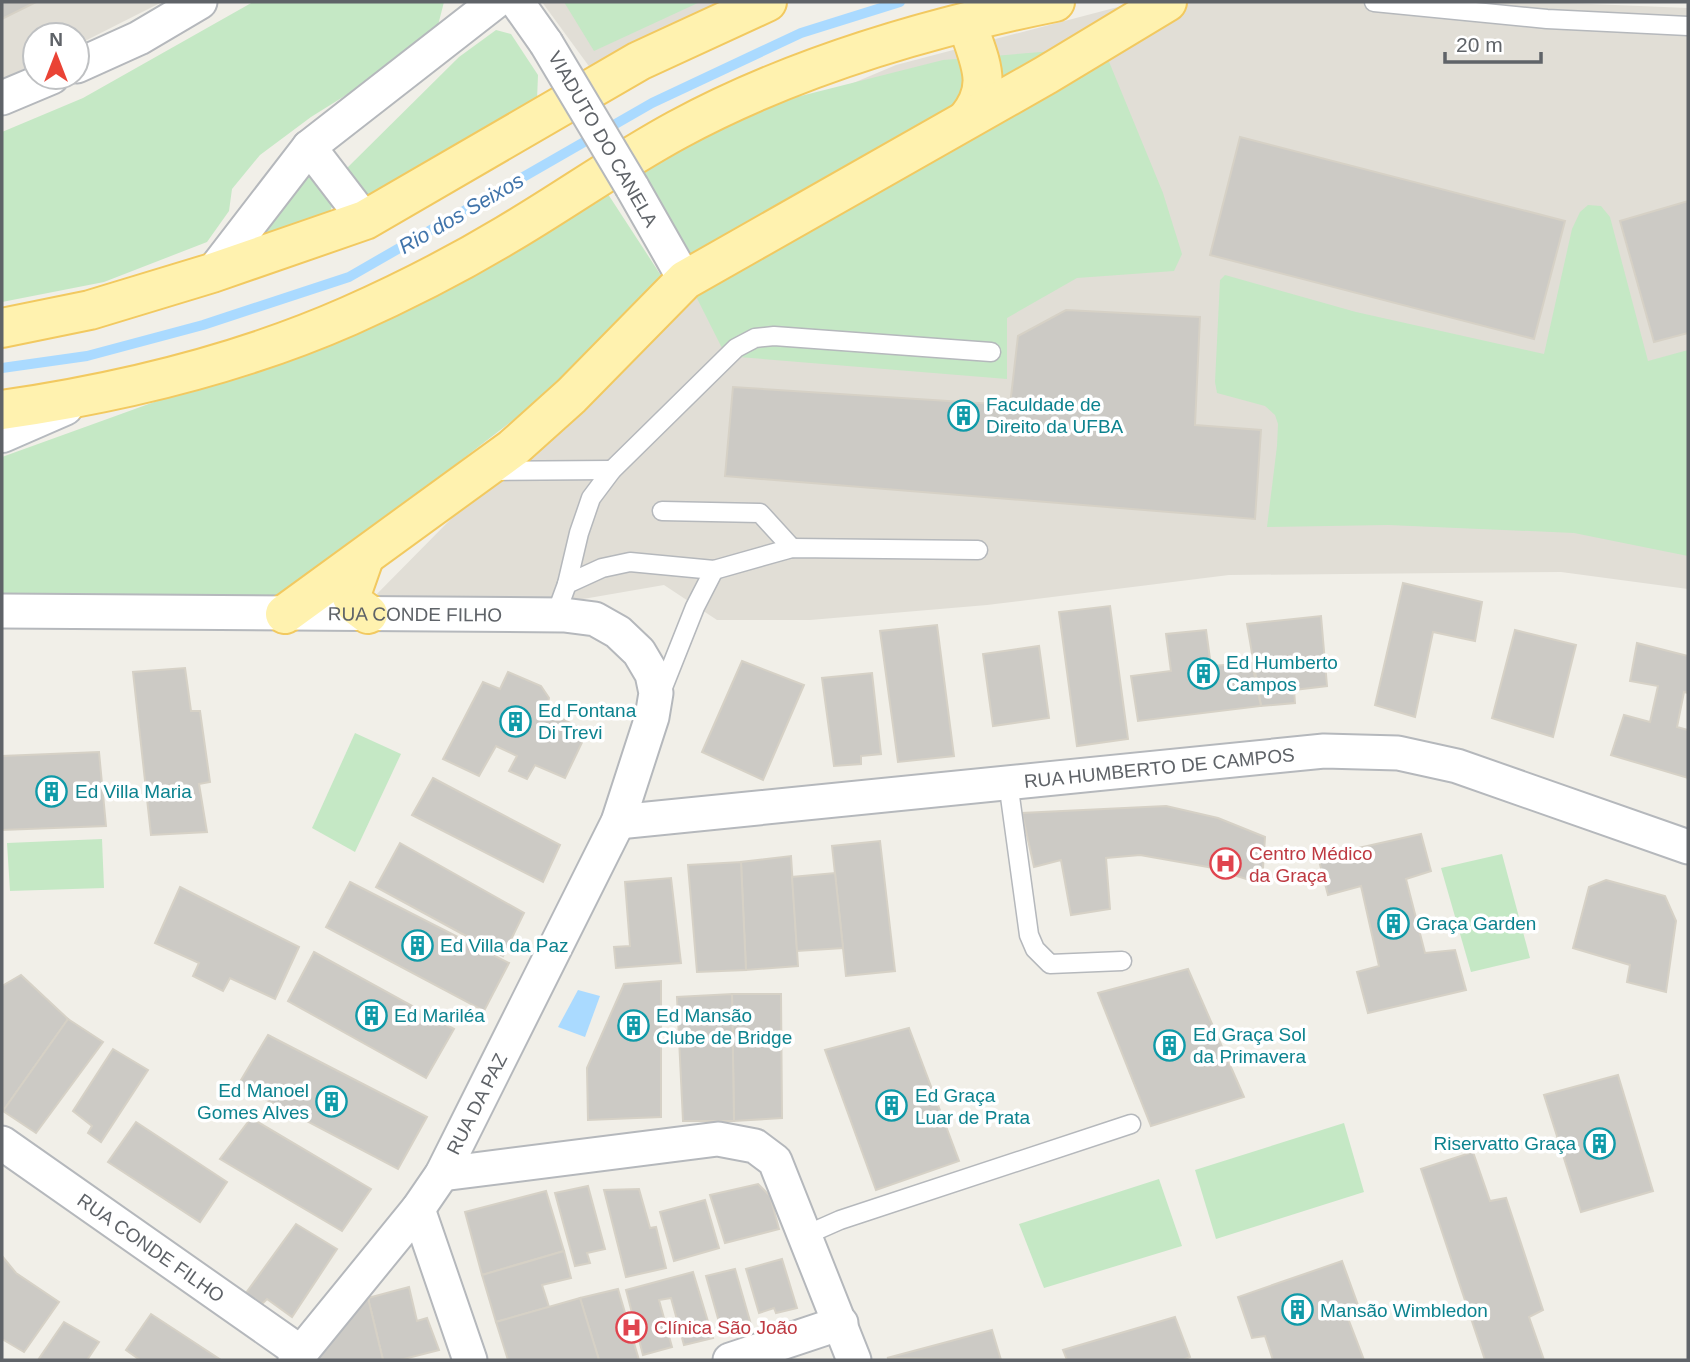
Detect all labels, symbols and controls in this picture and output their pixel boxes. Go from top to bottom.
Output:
north arrow [21,21,91,91]
scale bar [1445,21,1541,65]
text: N [49,29,63,50]
text: 20 m [1456,33,1503,56]
street label: VIADUTO DO CANELA [544,47,662,231]
water label: Rio dos Seixos [395,168,528,258]
place label: Faculdade de Direito da UFBA [986,394,1124,437]
building icon: Faculdade de Direito da UFBA [946,398,980,432]
street label: RUA CONDE FILHO [328,603,502,625]
place label: Ed Humberto Campos [1226,652,1338,695]
building icon: Ed Humberto Campos [1186,656,1220,690]
place label: Ed Fontana Di Trevi [538,700,637,743]
building icon: Ed Fontana Di Trevi [498,704,532,738]
street label: RUA HUMBERTO DE CAMPOS [1023,744,1296,792]
building icon: Ed Villa Maria [35,774,69,808]
place label: Ed Villa Maria [75,781,192,802]
place label: Centro Médico da Graça [1249,843,1373,886]
hospital icon: Centro Médico da Graça [1209,847,1243,881]
building icon: Graça Garden [1376,906,1410,940]
place label: Graça Garden [1416,913,1536,934]
building icon: Ed Villa da Paz [400,928,434,962]
place label: Ed Villa da Paz [440,935,569,956]
building icon: Ed Mariléa [354,998,388,1032]
place label: Ed Mariléa [394,1005,485,1026]
place label: Ed Mansão Clube de Bridge [656,1005,792,1048]
building icon: Ed Mansão Clube de Bridge [616,1009,650,1043]
place label: Ed Graça Sol da Primavera [1193,1024,1306,1067]
building icon: Ed Graça Sol da Primavera [1153,1028,1187,1062]
street label: RUA DA PAZ [443,1050,512,1158]
place label: Ed Manoel Gomes Alves [197,1080,309,1123]
building icon: Ed Manoel Gomes Alves [315,1084,349,1118]
place label: Ed Graça Luar de Prata [915,1085,1031,1128]
building icon: Ed Graça Luar de Prata [875,1089,909,1123]
building icon: Riservatto Graça [1582,1126,1616,1160]
place label: Riservatto Graça [1433,1133,1576,1154]
street label: RUA CONDE FILHO [74,1189,228,1306]
building icon: Mansão Wimbledon [1280,1293,1314,1327]
place label: Mansão Wimbledon [1320,1300,1488,1321]
hospital icon: Clínica São João [614,1310,648,1344]
place label: Clínica São João [654,1317,798,1338]

